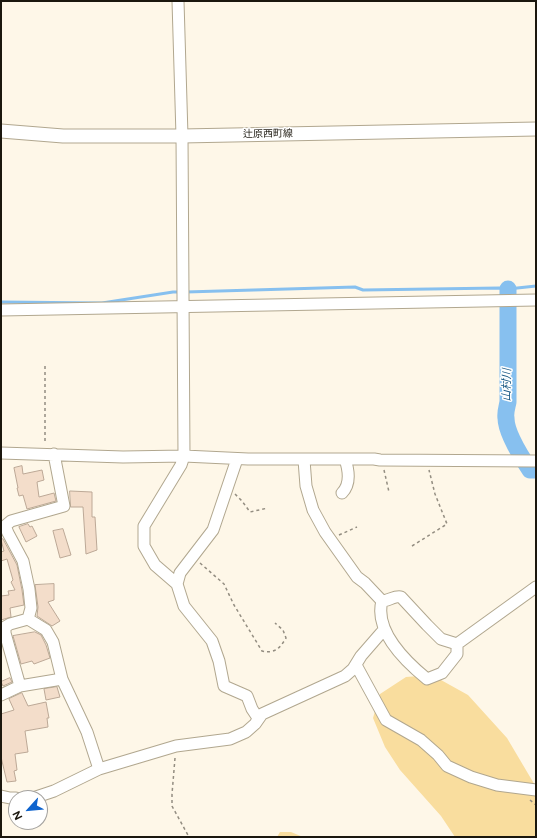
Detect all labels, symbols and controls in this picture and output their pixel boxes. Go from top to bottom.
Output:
street label: 辻原西町線 [243,128,293,140]
water label: 山村川 [500,368,514,402]
north arrow [8,790,48,830]
text: N [10,808,25,822]

